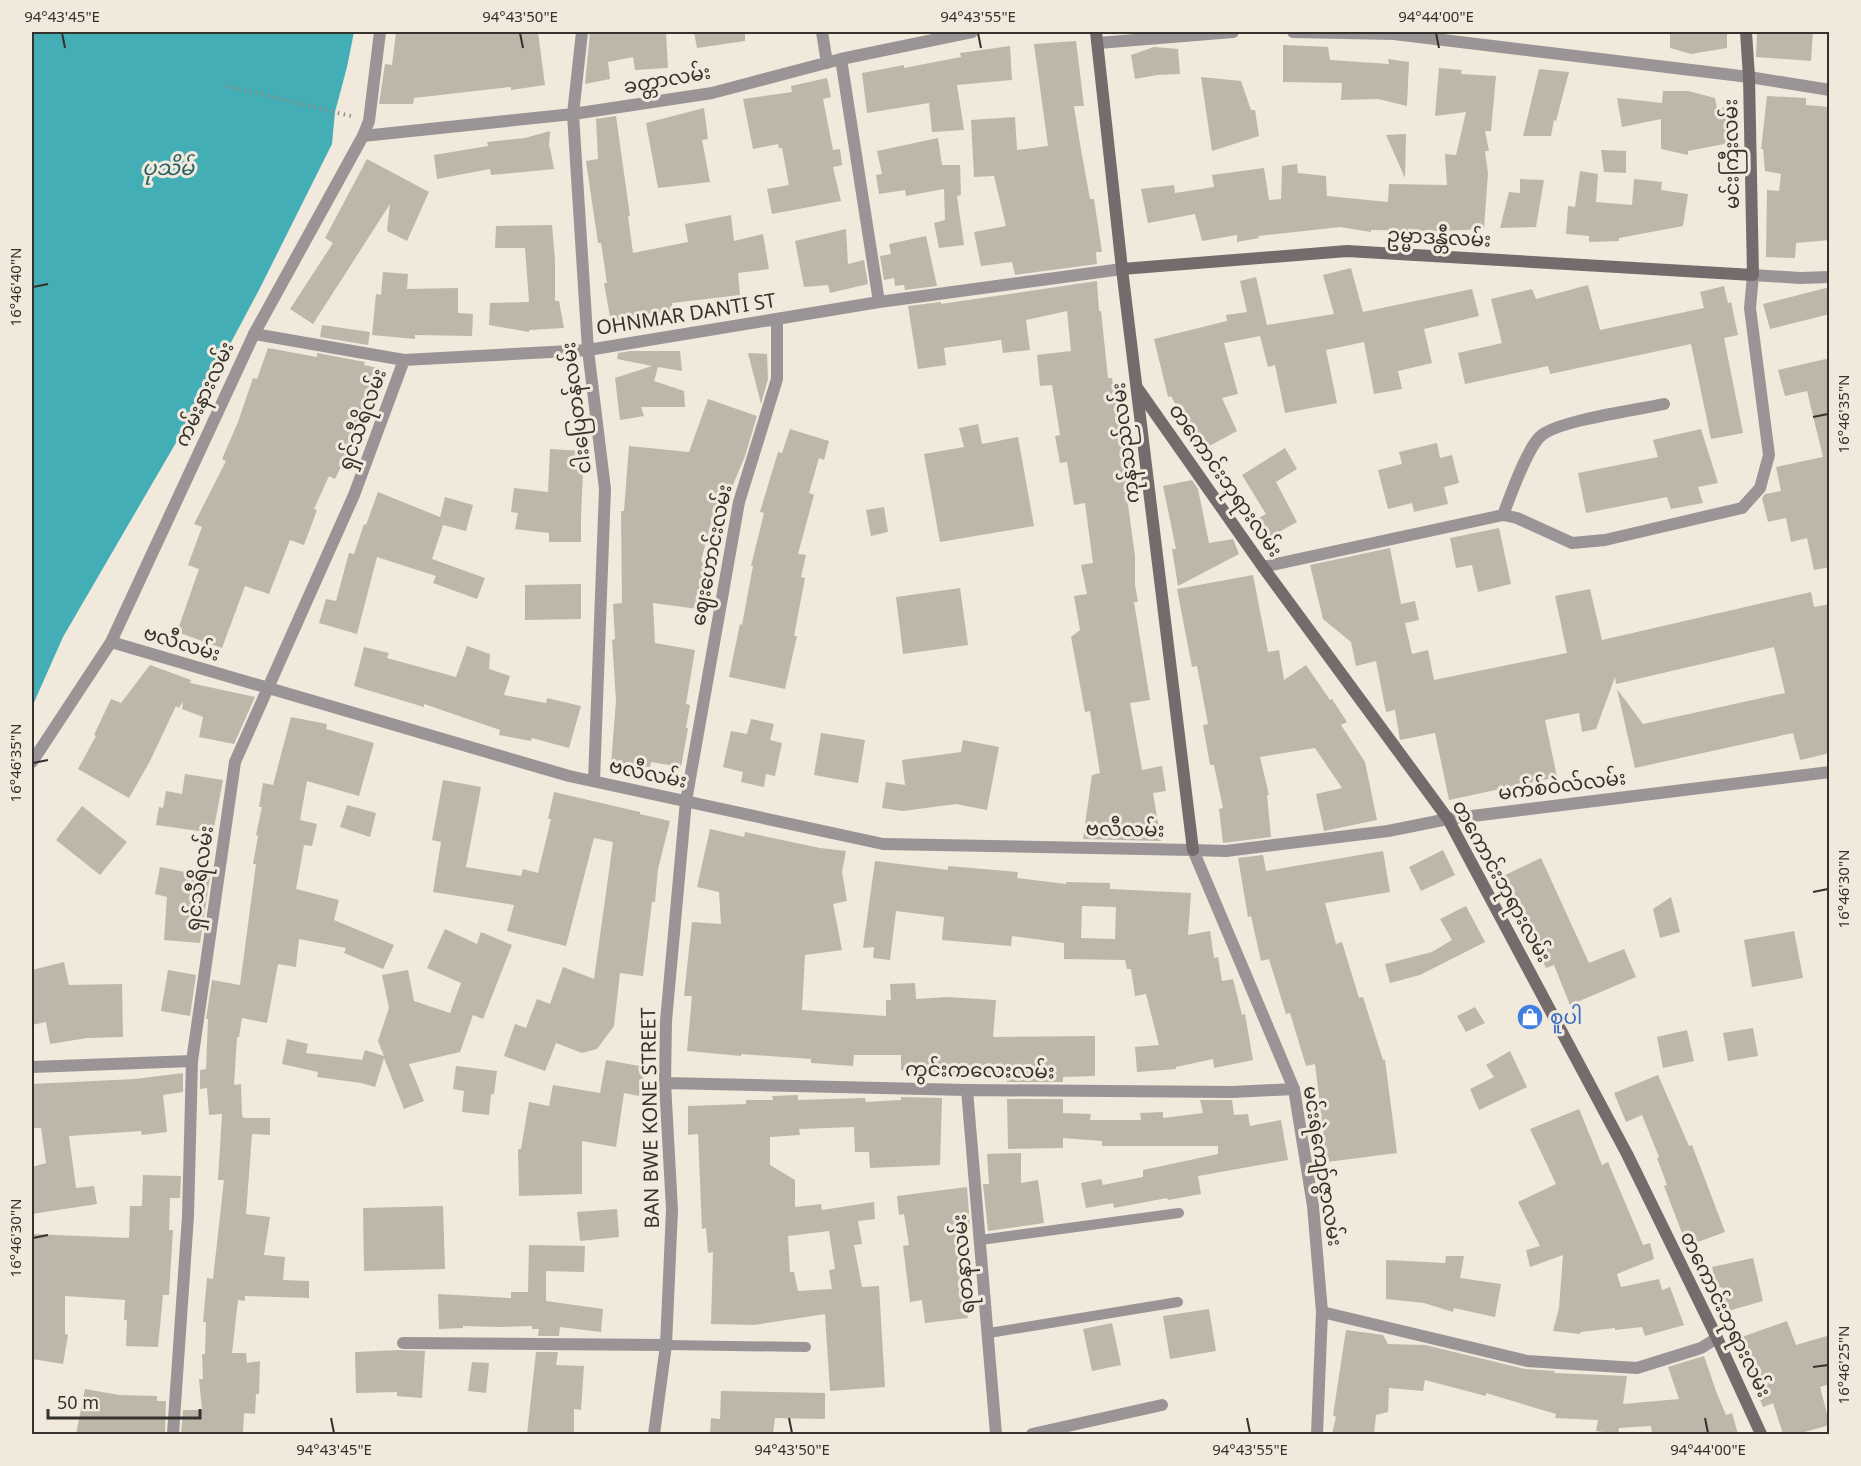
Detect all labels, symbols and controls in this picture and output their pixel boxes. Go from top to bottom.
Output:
text: 94°43'45"E [24,6,100,26]
text: 94°43'50"E [482,6,558,26]
text: 94°43'55"E [940,6,1016,26]
text: 94°44'00"E [1398,6,1474,26]
street label: ခတ္တာလမ်း [621,58,713,102]
street label: မင်းကြီးလမ်း [1716,99,1748,209]
water label: ပုသိမ် [142,153,195,185]
street label: ဥမ္မာဒန္တီလမ်း [1386,220,1492,256]
text: 16°46'40"N [5,248,25,326]
street label: OHNMAR DANTI ST [594,286,778,341]
street label: ကမ်းနားလမ်း [167,337,242,452]
street label: ငါးပြေတန်လမ်း [554,340,600,475]
street label: ရှင်သီရိလမ်း [331,364,396,475]
text: 16°46'35"N [1833,375,1853,453]
street label: ကုန်သည်လမ်း [1104,381,1149,505]
street label: တကောင်းဘုရားလမ်း [1160,398,1290,564]
street label: ဈေးဟောင်းလမ်း [684,482,740,628]
street label: ဗလီလမ်း [140,618,224,667]
text: 16°46'35"N [5,724,25,802]
street label: ဗလီလမ်း [607,751,690,794]
street label: မက်စ်ဝဲလ်လမ်း [1497,763,1627,806]
street label: တကောင်းဘုရားလမ်း [1443,795,1558,969]
street label: ဗလီလမ်း [1085,814,1165,843]
street label: ရှင်သီရိလမ်း [178,824,223,933]
text: 16°46'30"N [1833,850,1853,928]
shop icon: စူပါ [1515,1002,1545,1032]
place label: စူပါ [1550,1003,1582,1034]
street label: BAN BWE KONE STREET [634,1007,665,1229]
street label: ကွင်းကလေးလမ်း [905,1055,1055,1087]
street label: မင်းရဲကျော်ဇွာလမ်း [1295,1084,1350,1249]
text: 16°46'30"N [5,1199,25,1277]
street label: ရတနာလမ်း [945,1213,983,1315]
street label: တကောင်းဘုရားလမ်း [1671,1226,1778,1403]
text: 16°46'25"N [1833,1326,1853,1404]
scale bar [48,1382,200,1420]
text: 50 m [57,1390,99,1414]
text: 94°43'45"E [296,1439,372,1459]
text: 94°43'50"E [754,1439,830,1459]
text: 94°43'55"E [1212,1439,1288,1459]
text: 94°44'00"E [1670,1439,1746,1459]

